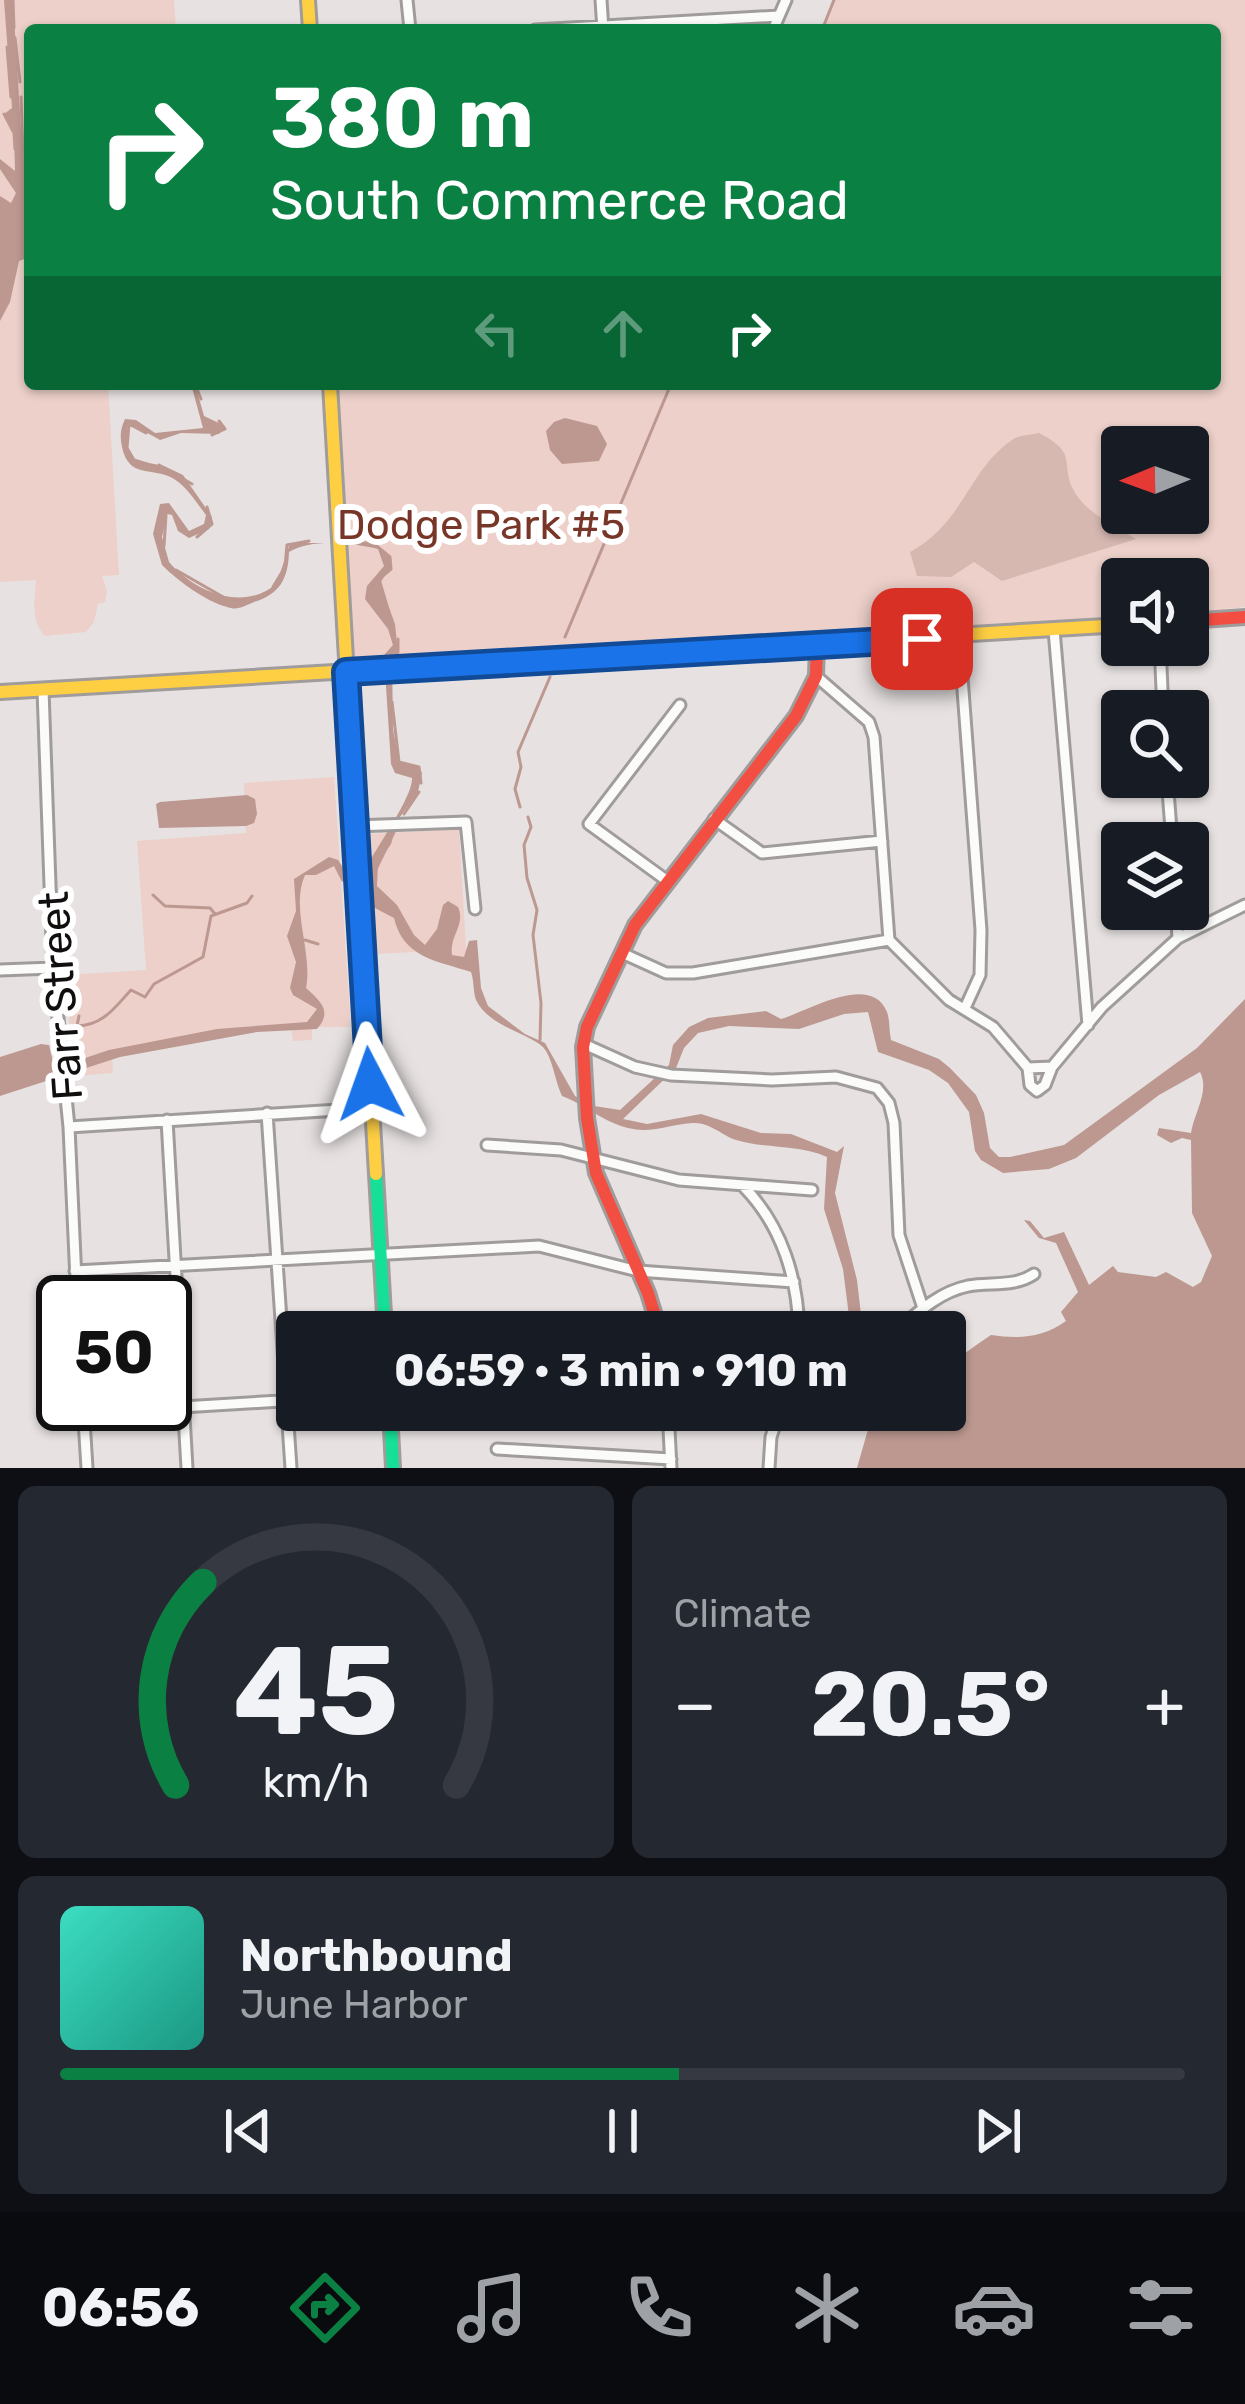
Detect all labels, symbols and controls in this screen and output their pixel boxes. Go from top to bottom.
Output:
text: 380 m [270,68,534,168]
icon: right [72,72,228,228]
text: South Commerce Road [270,169,849,233]
icon: left [464,300,530,366]
icon: ahead [590,300,656,366]
icon: right [716,300,782,366]
north arrow [1101,426,1209,534]
map controls [1101,426,1209,930]
park label: Dodge Park #5 [337,500,625,550]
button: sound [1101,558,1209,666]
pin [871,588,973,690]
icon: arrive [889,606,955,672]
button: search [1101,690,1209,798]
button: layers [1101,822,1209,930]
street label: Farr Street [29,890,93,1102]
position arrow [307,1021,433,1147]
speed limit sign: 50 [36,1275,192,1431]
text: 06:59 · 3 min · 910 m [394,1344,848,1397]
text: Climate [674,1591,812,1637]
text: 45 [233,1617,399,1765]
text: 20.5° [810,1651,1050,1758]
text: − [674,1665,716,1744]
text: + [1144,1665,1185,1744]
text: km/h [262,1757,369,1808]
text: Northbound [240,1929,513,1982]
text: June Harbor [240,1982,468,2028]
icon: previous [215,2098,281,2164]
icon: pause [590,2098,656,2164]
icon: next [965,2098,1031,2164]
icon: directions [283,2266,367,2350]
icon: music [450,2266,534,2350]
icon: phone [617,2266,701,2350]
icon: climate [785,2266,869,2350]
icon: car [952,2266,1036,2350]
icon: filters [1119,2266,1203,2350]
text: 06:56 [42,2276,199,2340]

